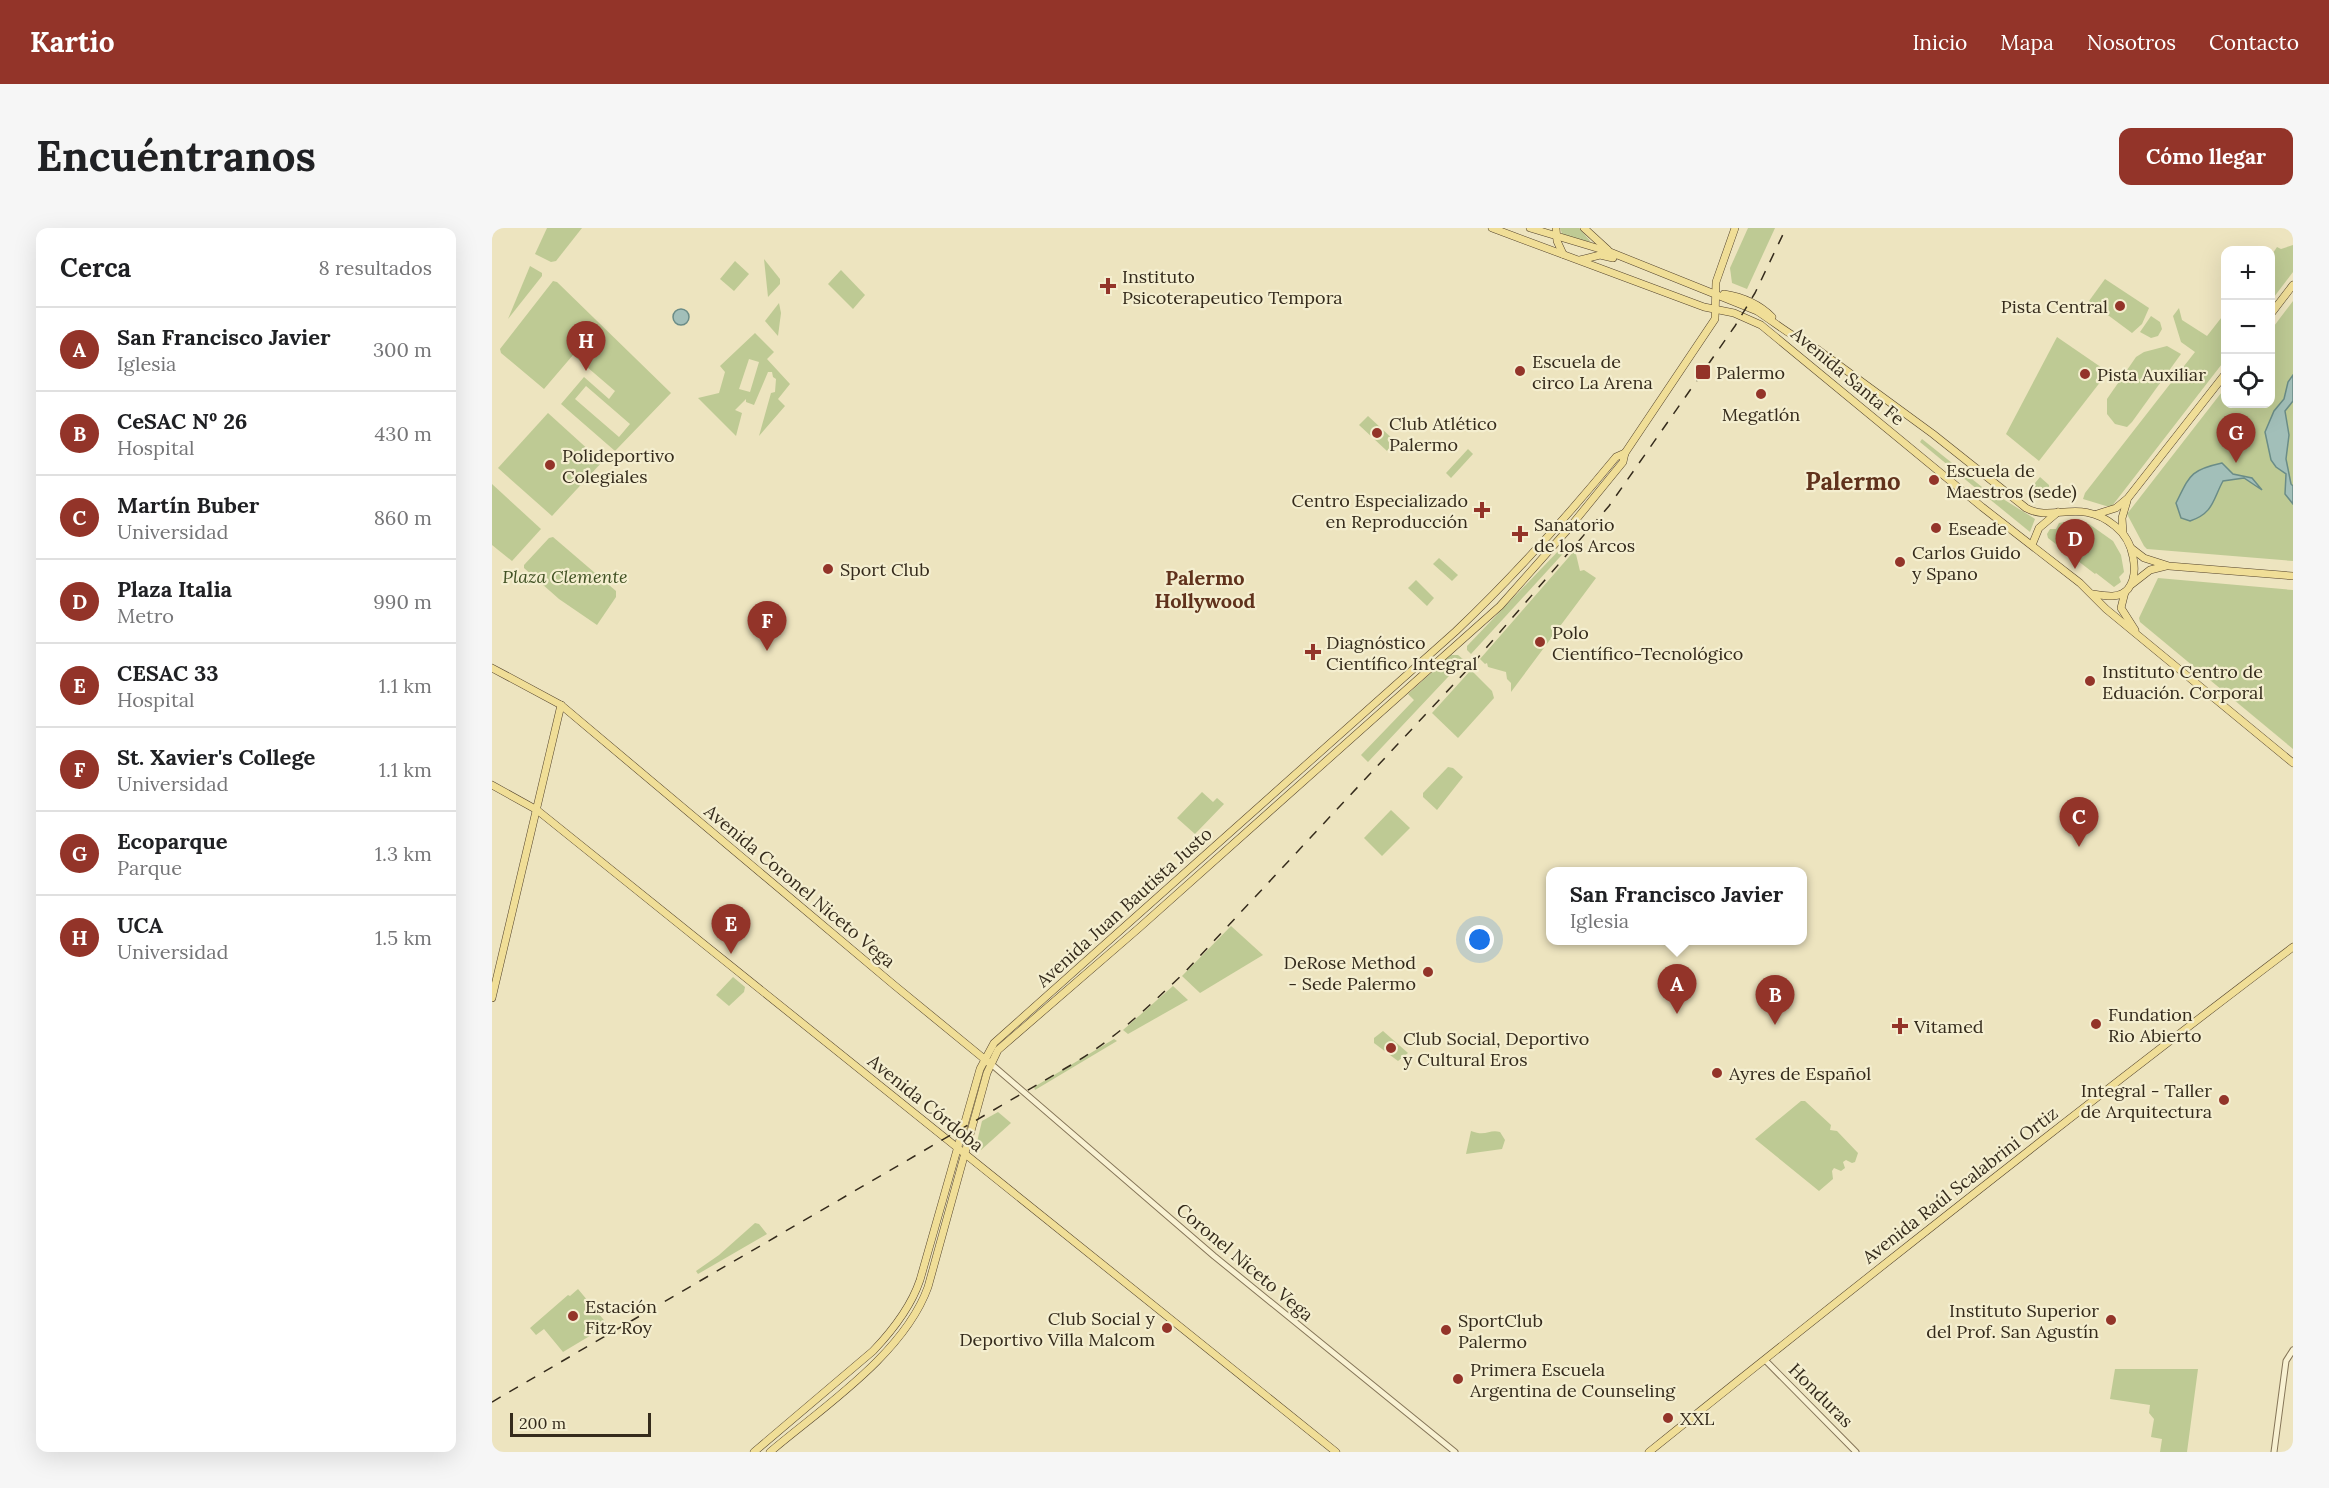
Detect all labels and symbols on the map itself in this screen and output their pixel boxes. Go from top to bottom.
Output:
place label: Instituto Psicoterapeutico Tempora [1122,265,1343,309]
marker: Instituto Psicoterapeutico Tempora [1099,277,1117,295]
place label: Pista Central [2001,295,2108,318]
marker: Pista Central [2113,299,2127,313]
street label: Avenida Santa Fe [1786,321,1910,430]
pin: H [566,322,605,371]
place label: Escuela de circo La Arena [1532,350,1653,394]
place label: Palermo [1716,361,1785,384]
marker: Palermo [1694,363,1712,381]
place label: Pista Auxiliar [2097,363,2206,386]
marker: Escuela de circo La Arena [1513,364,1527,378]
marker: Pista Auxiliar [2078,367,2092,381]
marker: Megatlón [1754,387,1768,401]
place label: Megatlón [1722,403,1800,426]
place label: Club Atlético Palermo [1389,412,1497,456]
pin: G [2216,414,2256,463]
marker: Club Atlético Palermo [1370,426,1384,440]
place label: Polideportivo Colegiales [562,444,674,488]
marker: Polideportivo Colegiales [543,458,557,472]
place label: Escuela de Maestros (sede) [1946,459,2077,503]
district label: Palermo [1805,466,1901,497]
marker: Escuela de Maestros (sede) [1927,473,1941,487]
place label: Centro Especializado en Reproducción [1291,489,1468,533]
marker: Centro Especializado en Reproducción [1473,501,1491,519]
place label: Sanatorio de los Arcos [1534,513,1635,557]
place label: Eseade [1948,517,2007,540]
pin: D [2056,520,2094,569]
marker: Eseade [1929,521,1943,535]
marker: Sanatorio de los Arcos [1511,525,1529,543]
place label: Carlos Guido y Spano [1912,541,2021,585]
marker: Carlos Guido y Spano [1893,555,1907,569]
place label: Sport Club [840,558,930,581]
marker: Sport Club [821,562,835,576]
park label: Plaza Clemente [502,565,628,588]
district label: Palermo Hollywood [1155,565,1255,613]
pin: F [748,602,786,651]
place label: Polo Científico-Tecnológico [1552,621,1743,665]
place label: Diagnóstico Científico Integral [1326,631,1477,675]
marker: Polo Científico-Tecnológico [1533,635,1547,649]
marker: Diagnóstico Científico Integral [1304,643,1322,661]
place label: Instituto Centro de Eduación. Corporal [2102,660,2263,704]
marker: Instituto Centro de Eduación. Corporal [2083,674,2097,688]
pin: C [2060,798,2098,847]
street label: Avenida Coronel Niceto Vega [699,799,900,973]
street label: Avenida Juan Bautista Justo [1031,822,1217,993]
pin: E [712,904,750,954]
your location [1465,925,1494,954]
place label: DeRose Method - Sede Palermo [1284,951,1416,995]
pin: A [1658,964,1696,1014]
marker: DeRose Method - Sede Palermo [1421,965,1435,979]
pin: B [1756,976,1794,1025]
place label: Fundation Rio Abierto [2108,1003,2202,1047]
place label: Vitamed [1913,1015,1984,1038]
marker: Vitamed [1891,1017,1909,1035]
marker: Fundation Rio Abierto [2089,1017,2103,1031]
place label: Club Social, Deportivo y Cultural Eros [1403,1027,1589,1071]
marker: Club Social, Deportivo y Cultural Eros [1384,1041,1398,1055]
street label: Avenida Córdoba [863,1049,989,1157]
place label: Ayres de Español [1728,1062,1871,1085]
marker: Ayres de Español [1710,1066,1724,1080]
place label: Integral - Taller de Arquitectura [2081,1079,2212,1123]
marker: Integral - Taller de Arquitectura [2217,1093,2231,1107]
street label: Avenida Raúl Scalabrini Ortiz [1857,1101,2062,1269]
street label: Coronel Niceto Vega [1172,1198,1318,1326]
place label: Estación Fitz Roy [585,1295,657,1339]
place label: Instituto Superior del Prof. San Agustín [1926,1299,2099,1343]
place label: Club Social y Deportivo Villa Malcom [959,1307,1155,1351]
marker: Estación Fitz Roy [566,1309,580,1323]
place label: SportClub Palermo [1458,1309,1543,1353]
marker: Instituto Superior del Prof. San Agustín [2104,1313,2118,1327]
marker: Club Social y Deportivo Villa Malcom [1160,1321,1174,1335]
marker: SportClub Palermo [1439,1323,1453,1337]
place label: Primera Escuela Argentina de Counseling [1469,1358,1676,1402]
street label: Honduras [1784,1358,1858,1432]
marker: Primera Escuela Argentina de Counseling [1451,1372,1465,1386]
place label: XXL [1680,1407,1715,1430]
scale bar [510,1410,651,1438]
marker: XXL [1661,1411,1675,1425]

